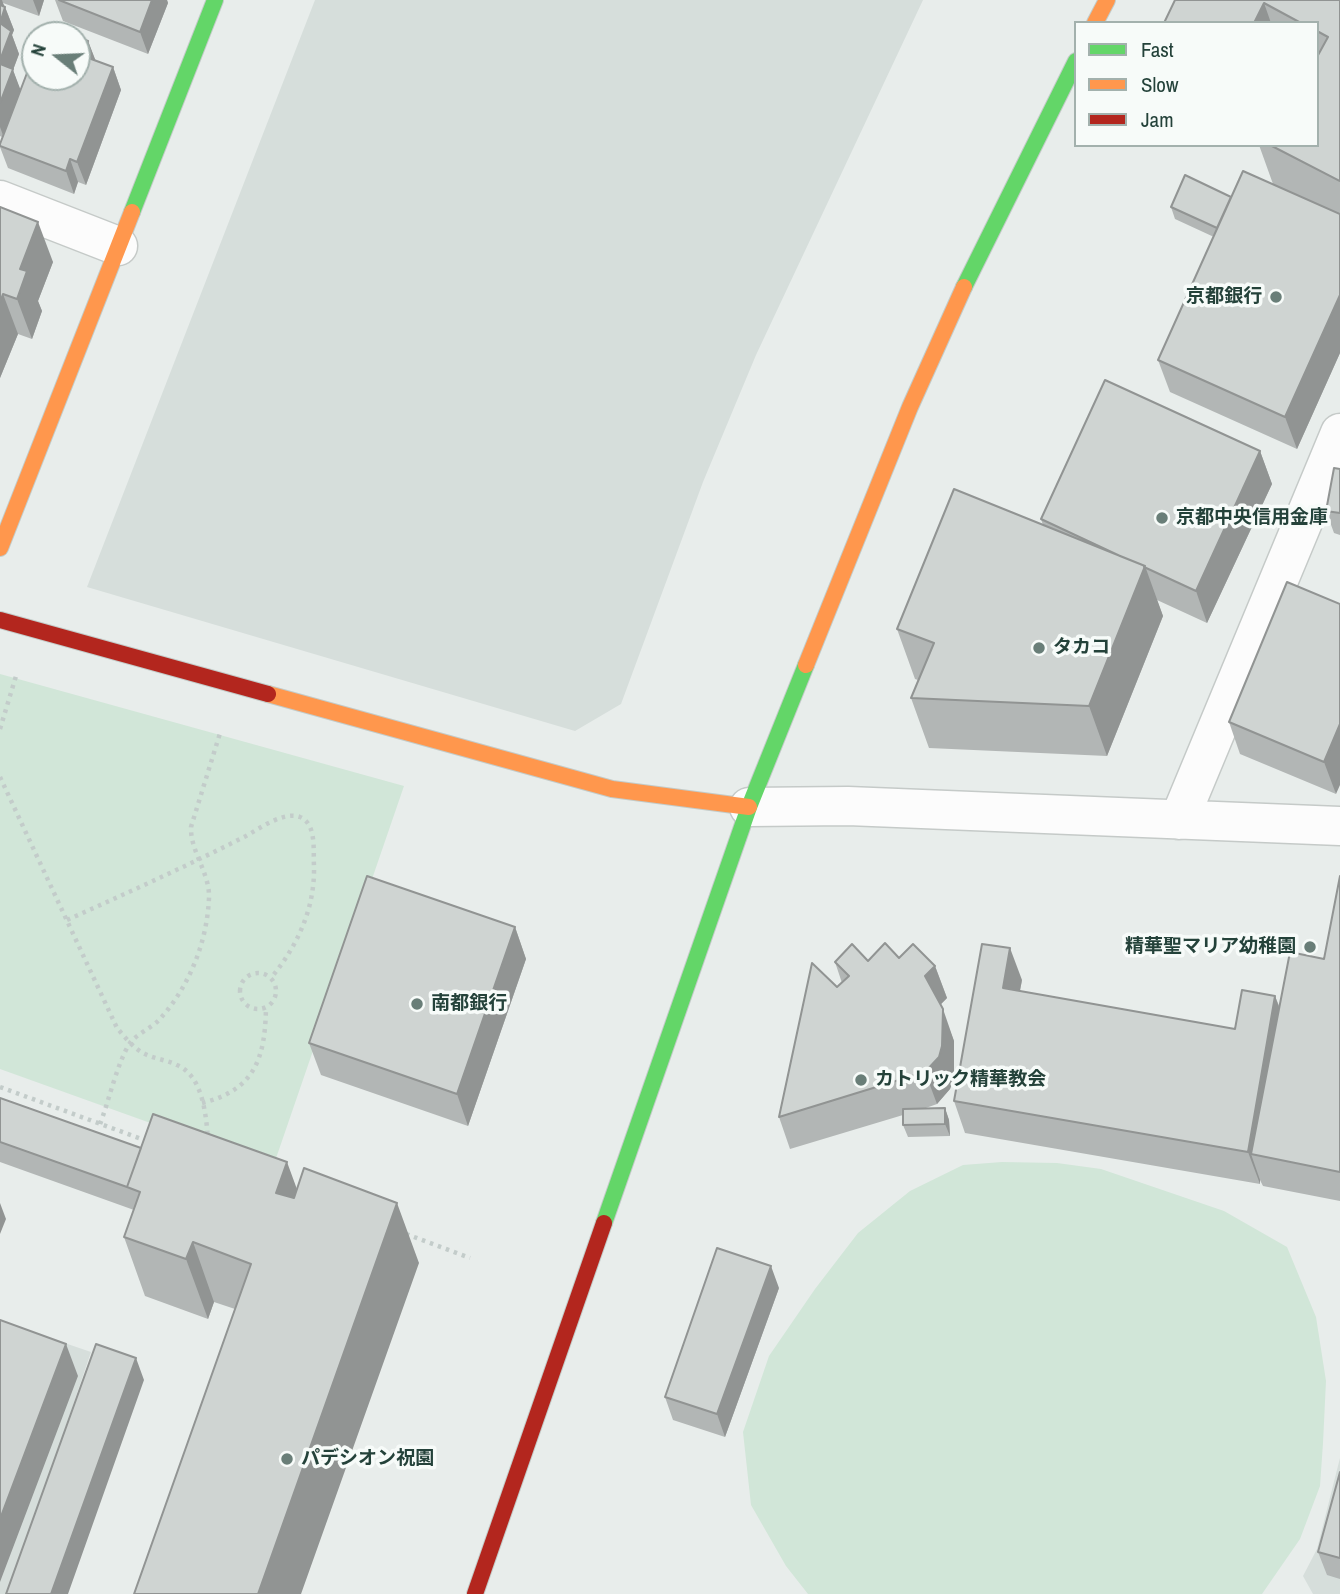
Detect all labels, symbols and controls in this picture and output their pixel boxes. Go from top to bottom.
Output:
north arrow [21,21,91,91]
legend [1074,21,1319,147]
text: Fast [1141,35,1174,64]
text: N [24,41,52,59]
text: Slow [1141,70,1178,99]
text: Jam [1141,105,1174,134]
place label: 京都銀行 [1186,286,1262,308]
marker: 京都銀行 [1268,289,1284,305]
place label: 京都中央信用金庫 [1176,507,1328,529]
marker: 京都中央信用金庫 [1154,510,1170,526]
place label: タカコ [1053,637,1110,659]
marker: タカコ [1031,640,1047,656]
place label: 精華聖マリア幼稚園 [1125,936,1296,958]
marker: 精華聖マリア幼稚園 [1302,939,1318,955]
place label: 南都銀行 [431,993,507,1015]
marker: 南都銀行 [409,996,425,1012]
place label: カトリック精華教会 [875,1069,1046,1091]
marker: カトリック精華教会 [853,1072,869,1088]
place label: パデシオン祝園 [301,1448,434,1470]
marker: パデシオン祝園 [279,1451,295,1467]

